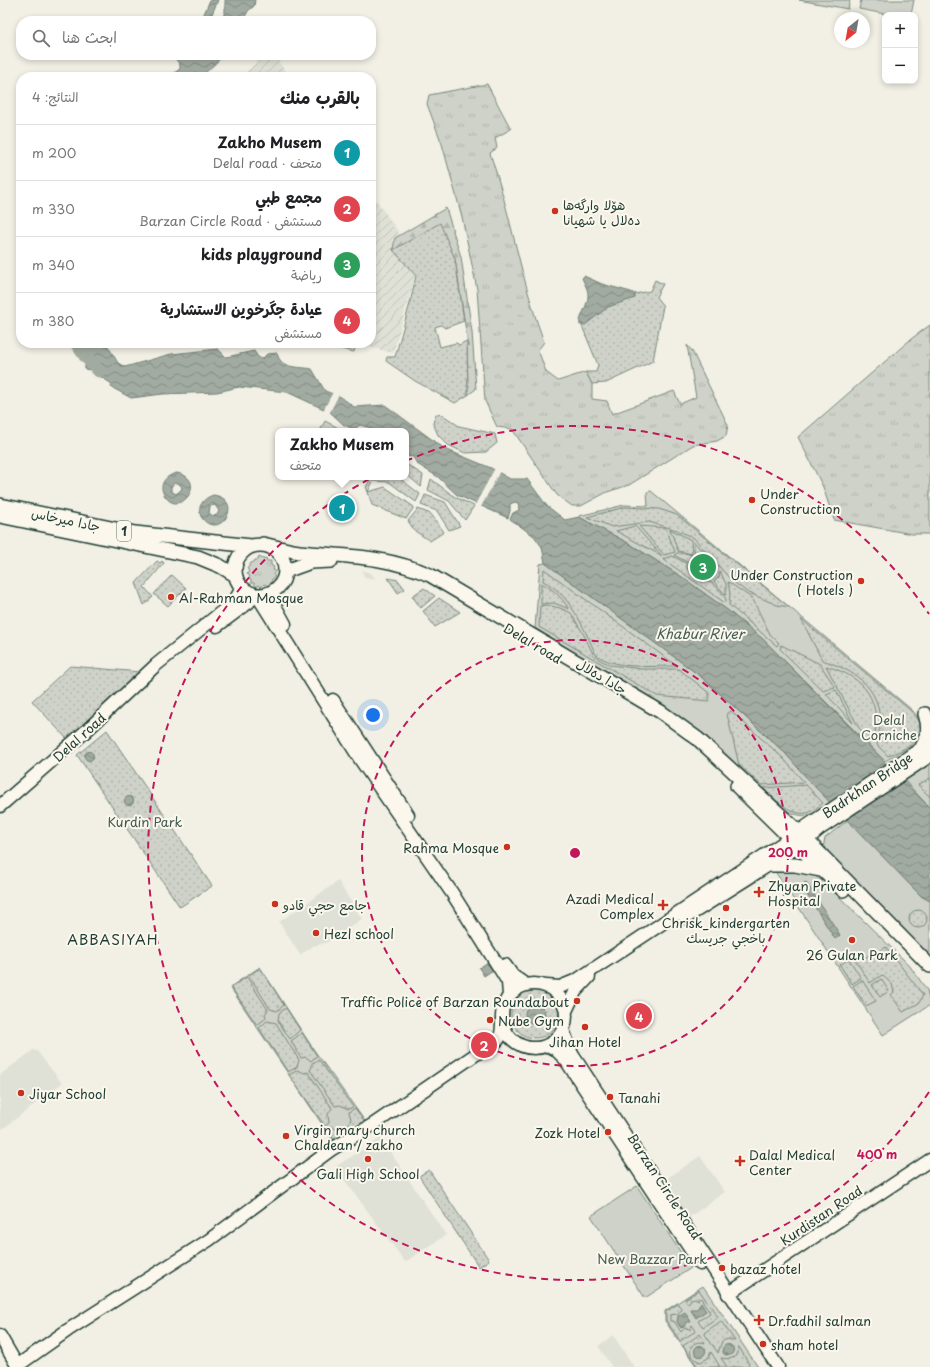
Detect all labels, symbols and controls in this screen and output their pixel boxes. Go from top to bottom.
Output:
north arrow [834,12,870,48]
map controls [882,12,918,84]
button: + [882,12,918,48]
search box [16,16,376,60]
text: ابحث هنا [62,25,117,48]
icon: search [30,27,52,49]
button: − [882,48,918,84]
text: بالقرب منك [280,84,360,110]
text: النتائج: 4 [32,87,79,106]
text: Zakho Musem [218,130,322,153]
text: 200 m [32,143,76,162]
text: 1 [344,143,350,162]
text: متحف · Delal road [213,153,322,172]
text: مجمع طبي [256,185,322,208]
place label: هۆلا وارگەها دەلال یا شهیانا [563,195,640,229]
text: 330 m [32,199,75,218]
text: 2 [342,199,352,218]
marker: هۆلا وارگەها دەلال یا شهیانا [550,206,560,216]
text: مستشفى · Barzan Circle Road [139,211,322,230]
text: kids playground [201,242,322,265]
text: 340 m [32,255,75,274]
text: 3 [343,255,351,274]
text: رياضة [291,265,322,284]
text: عيادة جگرخوين الاستشارية [160,297,322,320]
text: 380 m [32,311,74,330]
text: 4 [343,311,351,330]
text: مستشفى [274,323,322,342]
popup [275,428,409,480]
text: Zakho Musem [290,432,394,455]
text: متحف [290,455,322,474]
place label: Under Construction [760,484,840,518]
pin: 1 [329,493,355,523]
marker: Under Construction [747,495,757,505]
street label: جادا ميرخاس [30,502,102,536]
road number: 1 [117,521,131,541]
pin: 3 [690,552,716,582]
place label: Under Construction ( Hotels ) [730,565,853,599]
marker: Under Construction ( Hotels ) [856,576,866,586]
place label: Al-Rahman Mosque [179,588,304,607]
marker: Al-Rahman Mosque [166,592,176,602]
street label: Delal road [500,618,566,668]
water label: Khabur River [656,623,746,644]
street label: جادا دەلال [573,654,631,698]
your location [363,705,383,725]
street label: Delal road [48,708,110,766]
park label: Delal Corniche [861,710,917,744]
street label: Badrkhan Bridge [818,748,916,822]
park label: Kurdin Park [107,812,183,831]
place label: Rahma Mosque [403,838,499,857]
marker: Rahma Mosque [502,842,512,852]
text: 200 m [768,843,808,861]
centre of rings [568,846,582,860]
place label: Zhyan Private Hospital [768,876,857,910]
marker: Zhyan Private Hospital [753,886,765,898]
place label: Azadi Medical Complex [566,889,654,923]
place label: جامع حجي قادو [282,895,367,917]
marker: جامع حجي قادو [270,899,280,909]
marker: Azadi Medical Complex [657,899,669,911]
marker: Chrisk_kindergarten باخجي جريسك [721,903,731,913]
place label: Chrisk_kindergarten باخجي جريسك [662,913,790,950]
place label: Hezl school [324,924,394,943]
marker: Hezl school [311,928,321,938]
district label: ABBASIYAH [67,929,159,950]
marker: 26 Gulan Park [847,935,857,945]
place label: 26 Gulan Park [806,945,898,964]
place label: Traffic Police of Barzan Roundabout [340,992,569,1011]
marker: Traffic Police of Barzan Roundabout [572,996,582,1006]
pin: 4 [626,1001,652,1031]
place label: Nube Gym [498,1011,564,1030]
marker: Nube Gym [485,1015,495,1025]
marker: Jihan Hotel [580,1022,590,1032]
pin: 2 [471,1030,497,1060]
place label: Jihan Hotel [549,1032,621,1051]
place label: Jiyar School [29,1084,106,1103]
marker: Jiyar School [16,1088,26,1098]
place label: Tanahi [618,1088,661,1107]
marker: Tanahi [605,1092,615,1102]
place label: Virgin mary church Chaldean / zakho [294,1120,415,1154]
place label: Zozk Hotel [535,1123,600,1142]
marker: Zozk Hotel [603,1127,613,1137]
street label: Barzan Circle Road [623,1129,707,1243]
marker: Virgin mary church Chaldean / zakho [281,1131,291,1141]
place label: Dalal Medical Center [749,1145,835,1179]
text: 400 m [857,1145,897,1163]
marker: Gali High School [363,1154,373,1164]
marker: Dalal Medical Center [734,1155,746,1167]
place label: Gali High School [317,1164,419,1183]
street label: Kurdistan Road [776,1180,866,1250]
park label: New Bazzar Park [597,1249,707,1268]
place label: bazaz hotel [730,1259,801,1278]
marker: bazaz hotel [717,1263,727,1273]
place label: Dr.fadhil salman [768,1311,871,1330]
marker: Dr.fadhil salman [753,1314,765,1326]
place label: sham hotel [771,1335,838,1354]
marker: sham hotel [758,1339,768,1349]

